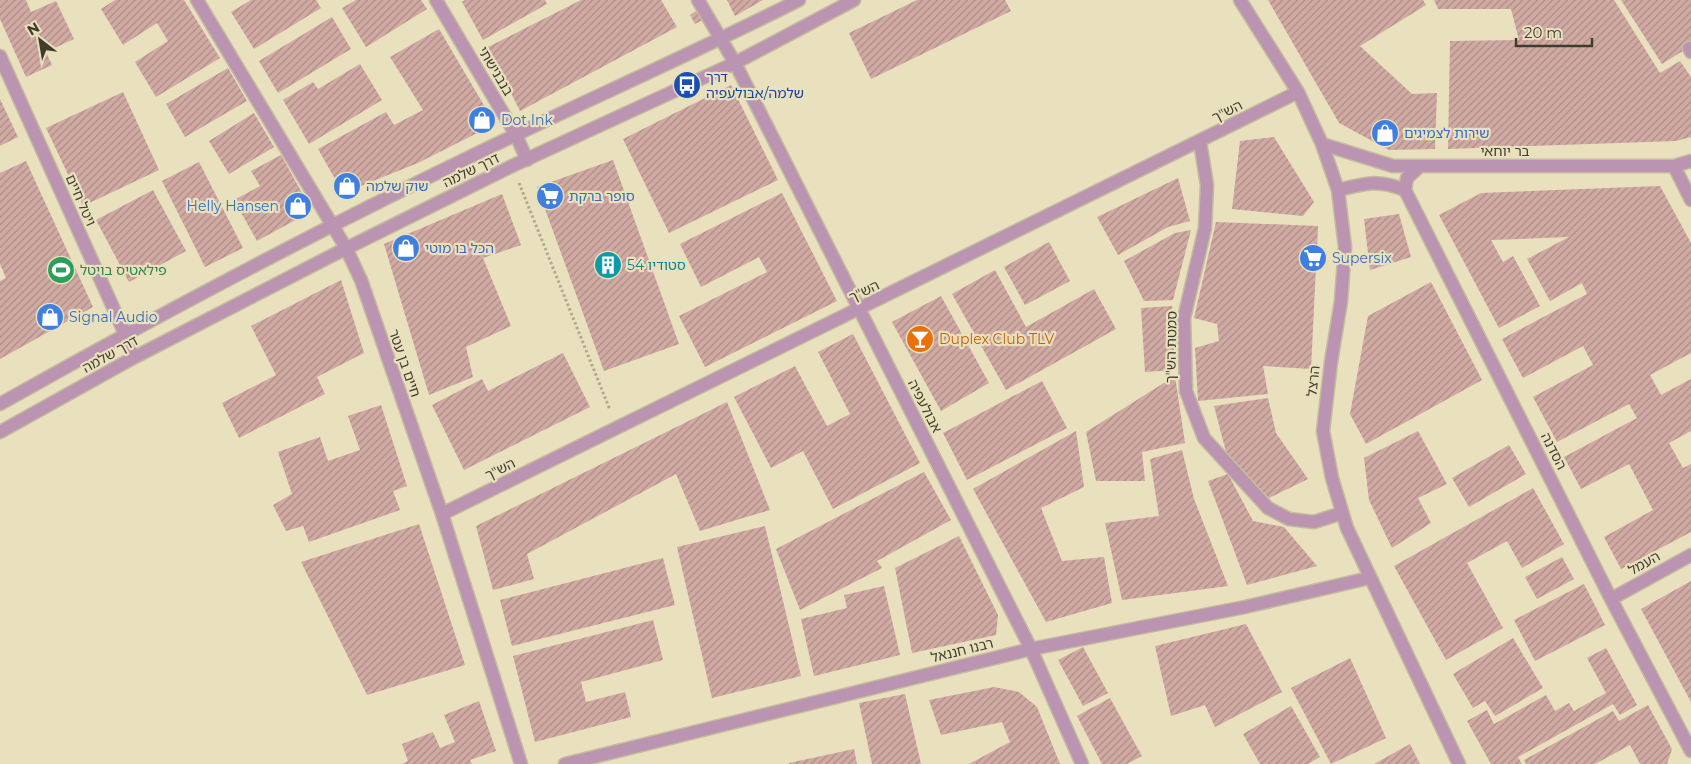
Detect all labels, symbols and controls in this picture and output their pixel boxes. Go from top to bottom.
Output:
north arrow [15,15,65,65]
scale bar [1516,15,1592,47]
text: N [24,18,43,39]
text: 20 m [1524,23,1562,42]
street label: בנבנישתי [474,43,518,99]
place label: דרך שלמה/אבולעפיה [706,68,804,102]
bus stop icon: דרך שלמה/אבולעפיה [672,70,702,100]
street label: הש"ך [1209,96,1245,126]
shop icon: Dot Ink [467,105,497,135]
place label: Dot Ink [501,111,553,129]
shop icon: שירות לצמיגים [1370,118,1400,148]
place label: שירות לצמיגים [1404,124,1489,142]
street label: בר יוחאי [1481,142,1529,160]
street label: דרך שלמה [440,148,503,191]
street label: ויטל חיים [62,171,100,229]
shop icon: שוק שלמה [332,171,362,201]
place label: שוק שלמה [366,177,428,195]
supermarket icon: סופר ברקת [535,181,565,211]
place label: סופר ברקת [569,187,635,205]
shop icon: Helly Hansen [283,191,313,221]
place label: Helly Hansen [187,197,279,215]
shop icon: הכל בו מוטי [391,233,421,263]
place label: הכל בו מוטי [425,239,494,257]
supermarket icon: Supersix [1298,243,1328,273]
place label: Supersix [1332,249,1392,267]
building icon: סטודיו 54 [593,250,623,280]
sports icon: פילאטיס בויטל [46,255,76,285]
place label: סטודיו 54 [627,256,686,274]
place label: פילאטיס בויטל [80,261,167,279]
street label: הש"ך [846,276,882,306]
shop icon: Signal Audio [35,302,65,332]
place label: Signal Audio [69,308,158,326]
street label: סמטת הש"ך [1161,311,1181,383]
bar icon: Duplex Club TLV [905,324,935,354]
street label: חיים בן עטר [385,327,425,399]
place label: Duplex Club TLV [939,330,1054,348]
street label: דרך שלמה [79,331,141,377]
street label: הרצל [1302,365,1324,397]
street label: אבולעפיה [904,376,946,436]
street label: הסדנה [1537,429,1571,473]
street label: הש"ך [482,454,518,484]
street label: העמל [1625,547,1663,579]
street label: רבנו חננאל [929,634,995,666]

